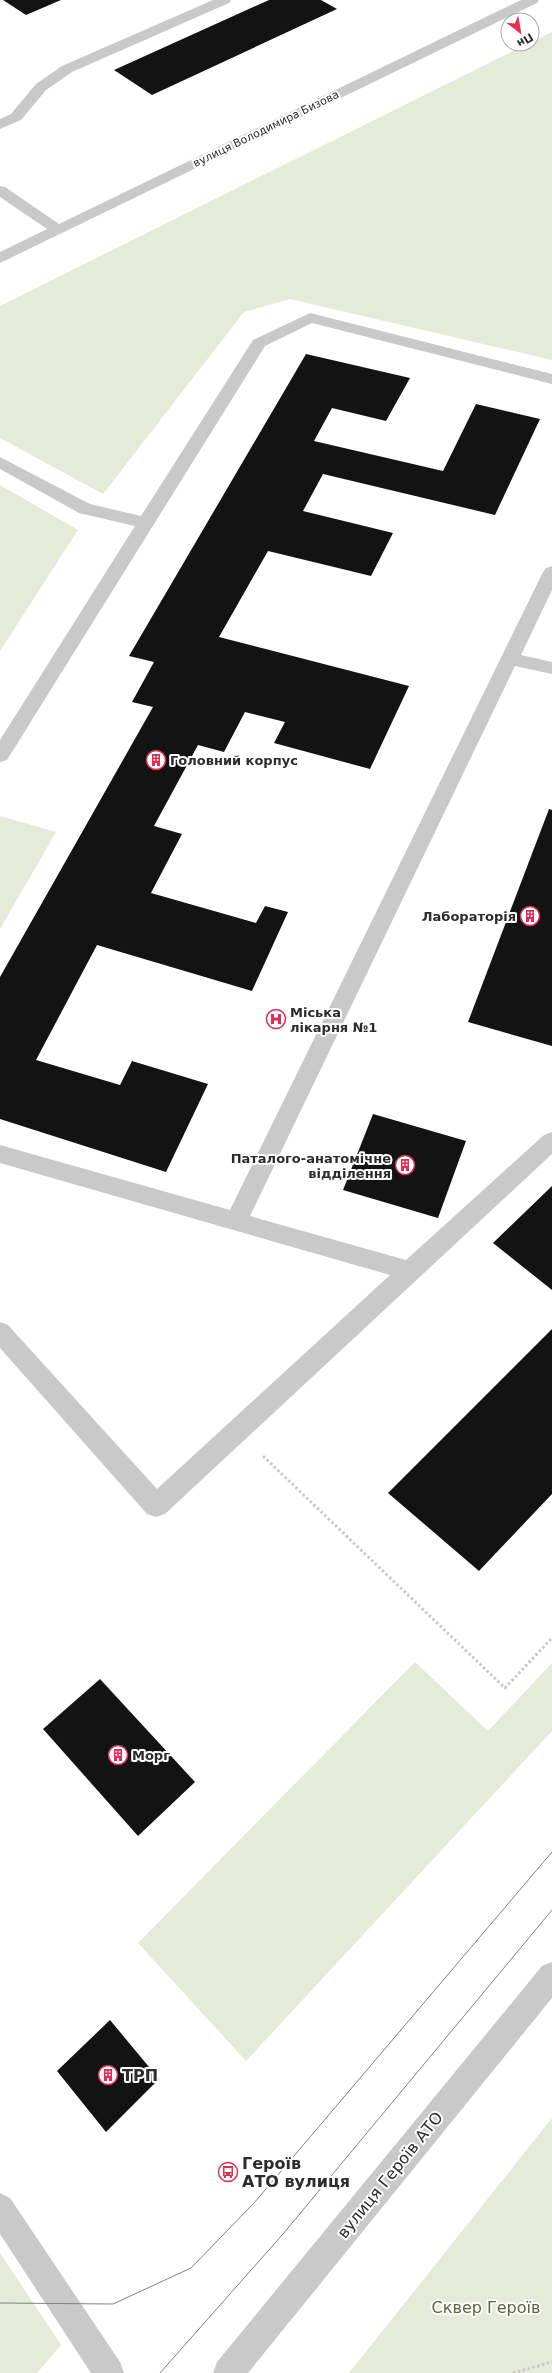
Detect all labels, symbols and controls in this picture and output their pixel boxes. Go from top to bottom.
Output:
north arrow [500,12,540,52]
text: Пн [514,30,535,50]
street label: вулиця Володимира Бизова [191,88,341,170]
building icon: Головний корпус [145,749,167,771]
place label: Головний корпус [170,753,298,768]
building icon: Лабораторія [519,905,541,927]
place label: Лабораторія [422,909,516,924]
place label: Міська лікарня №1 [290,1005,377,1035]
hospital icon: Міська лікарня №1 [265,1008,287,1030]
place label: Паталого-анатомічне відділення [231,1151,391,1181]
building icon: Паталого-анатомічне відділення [394,1154,416,1176]
building icon: Морг [107,1744,129,1766]
place label: Морг [132,1748,170,1763]
building icon: ТРП [97,2064,119,2086]
place label: ТРП [122,2066,158,2085]
street label: вулиця Героїв АТО [333,2108,447,2242]
place label: Героїв АТО вулиця [242,2154,350,2191]
bus stop icon: Героїв АТО вулиця [217,2161,239,2183]
park label: Сквер Героїв [432,2298,540,2317]

